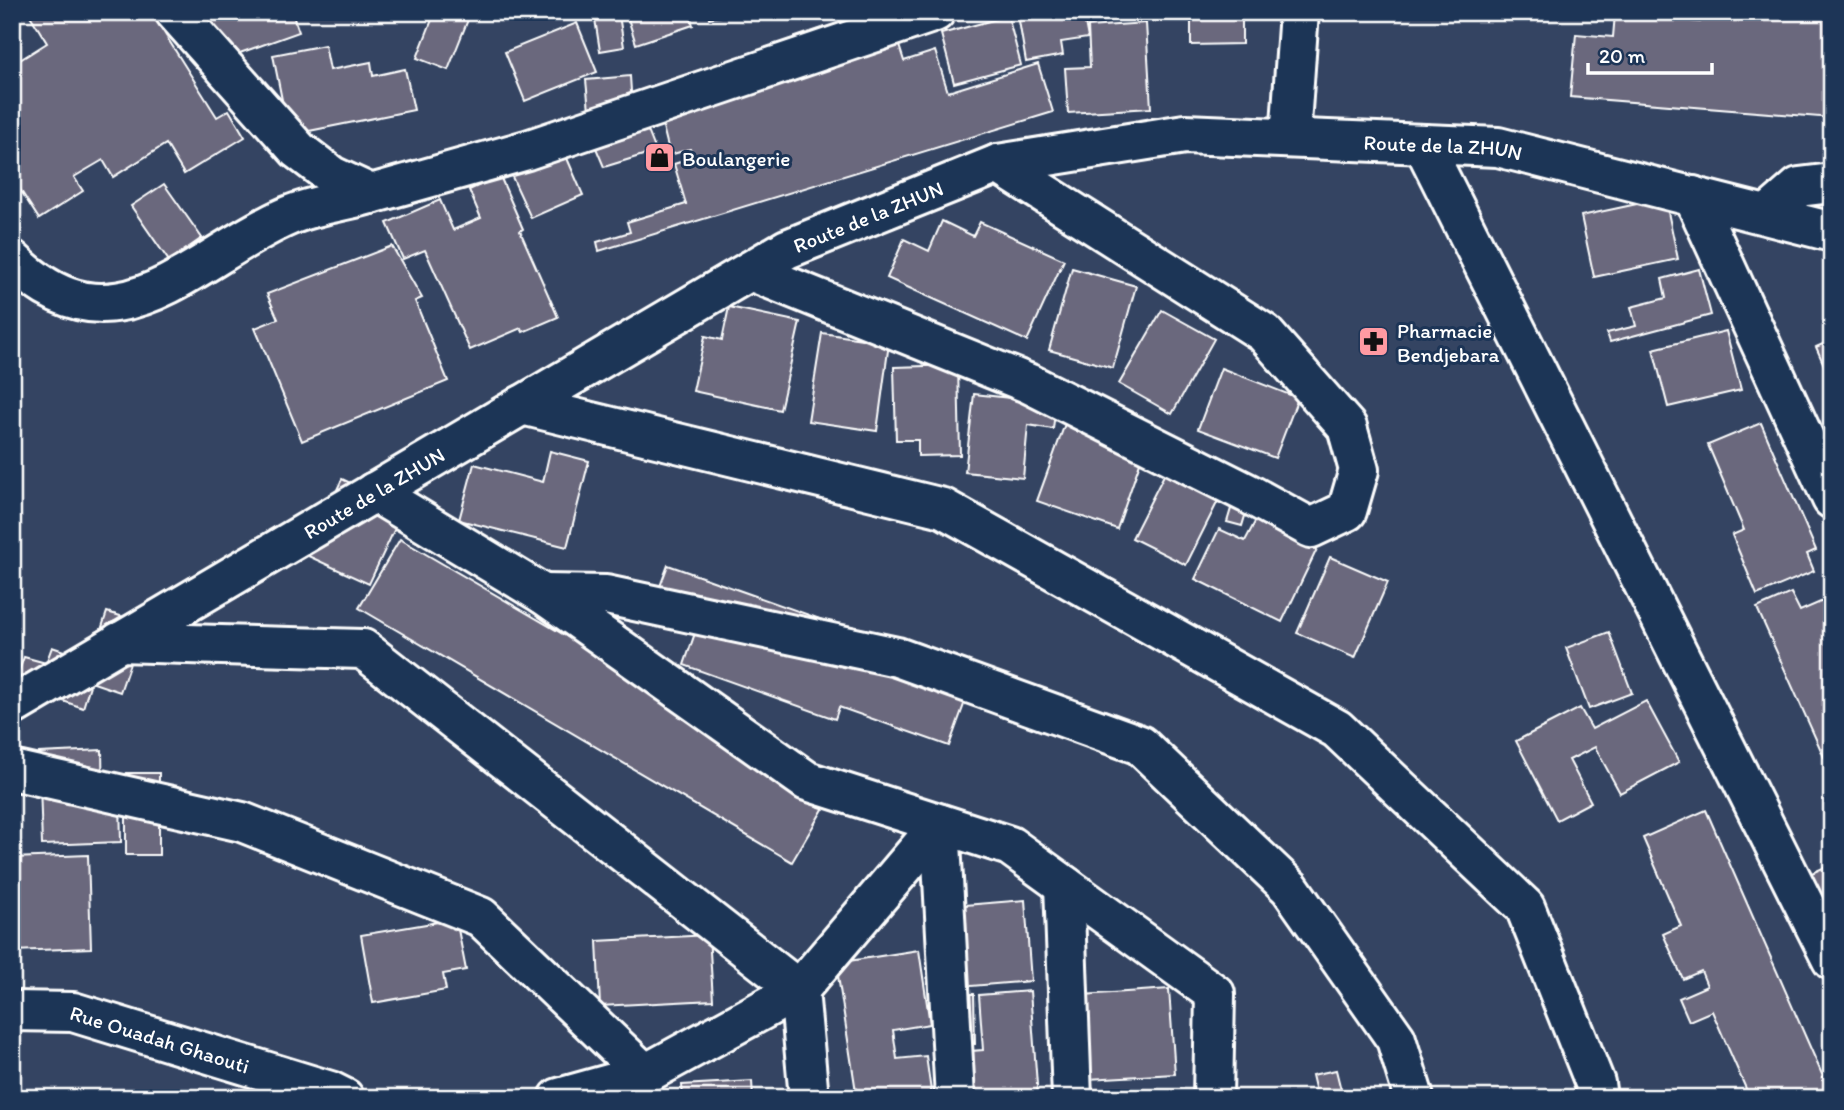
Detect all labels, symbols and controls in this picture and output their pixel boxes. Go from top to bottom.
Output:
scale bar [1588,32,1713,76]
text: 20 m [1599,43,1646,68]
street label: Route de la ZHUN [1363,129,1525,165]
shop icon: Boulangerie [642,141,676,175]
place label: Boulangerie [682,146,790,171]
street label: Route de la ZHUN [789,175,946,258]
place label: Pharmacie Bendjebara [1397,318,1500,367]
pharmacy icon: Pharmacie Bendjebara [1357,325,1391,359]
street label: Route de la ZHUN [299,441,449,544]
street label: Rue Ouadah Ghaouti [67,999,253,1078]

